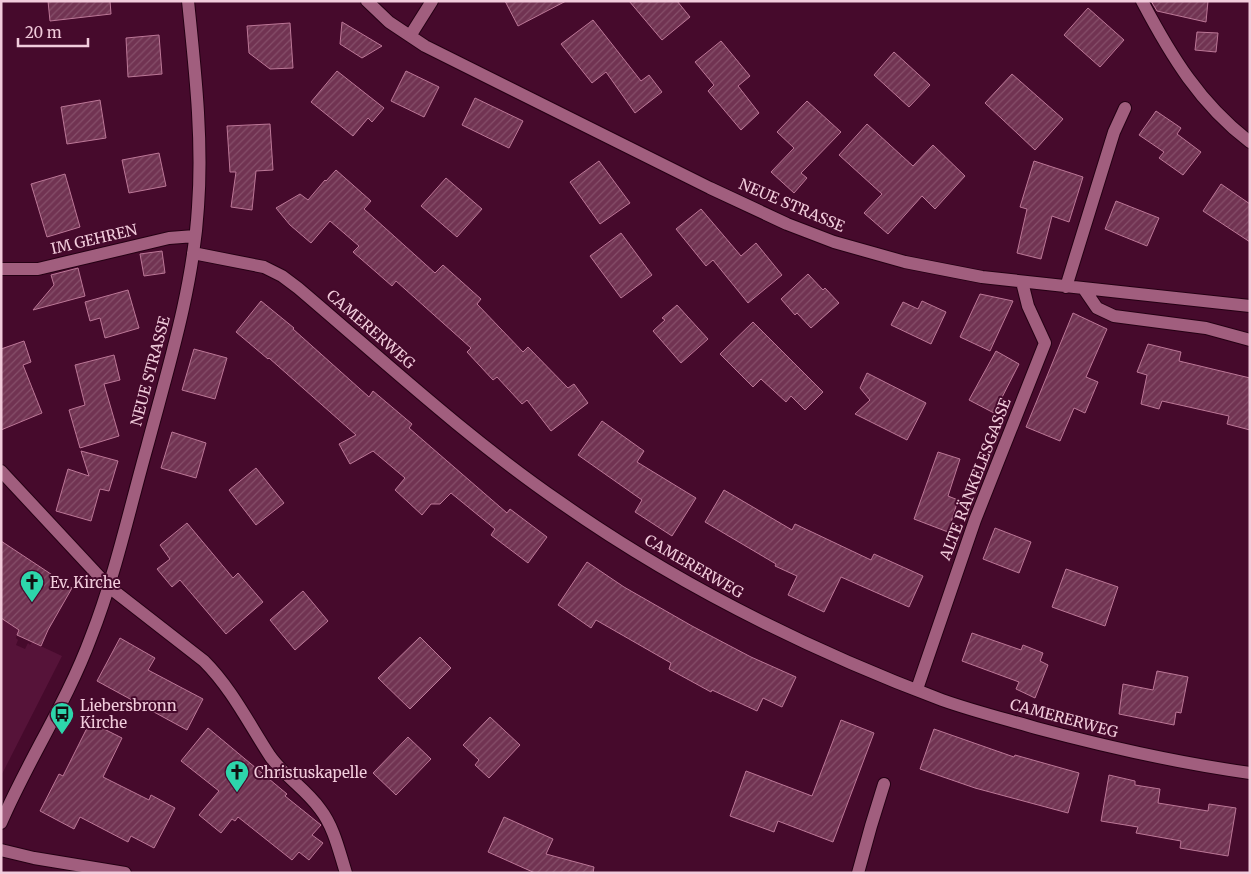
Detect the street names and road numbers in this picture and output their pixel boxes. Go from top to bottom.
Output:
street label: NEUE STRASSE [736,174,848,236]
street label: IM GEHREN [49,220,139,258]
street label: CAMERERWEG [323,285,419,373]
street label: NEUE STRASSE [126,314,174,428]
street label: ALTE RÄNKELESGASSE [935,395,1015,564]
street label: CAMERERWEG [641,530,747,602]
street label: CAMERERWEG [1008,694,1120,742]

